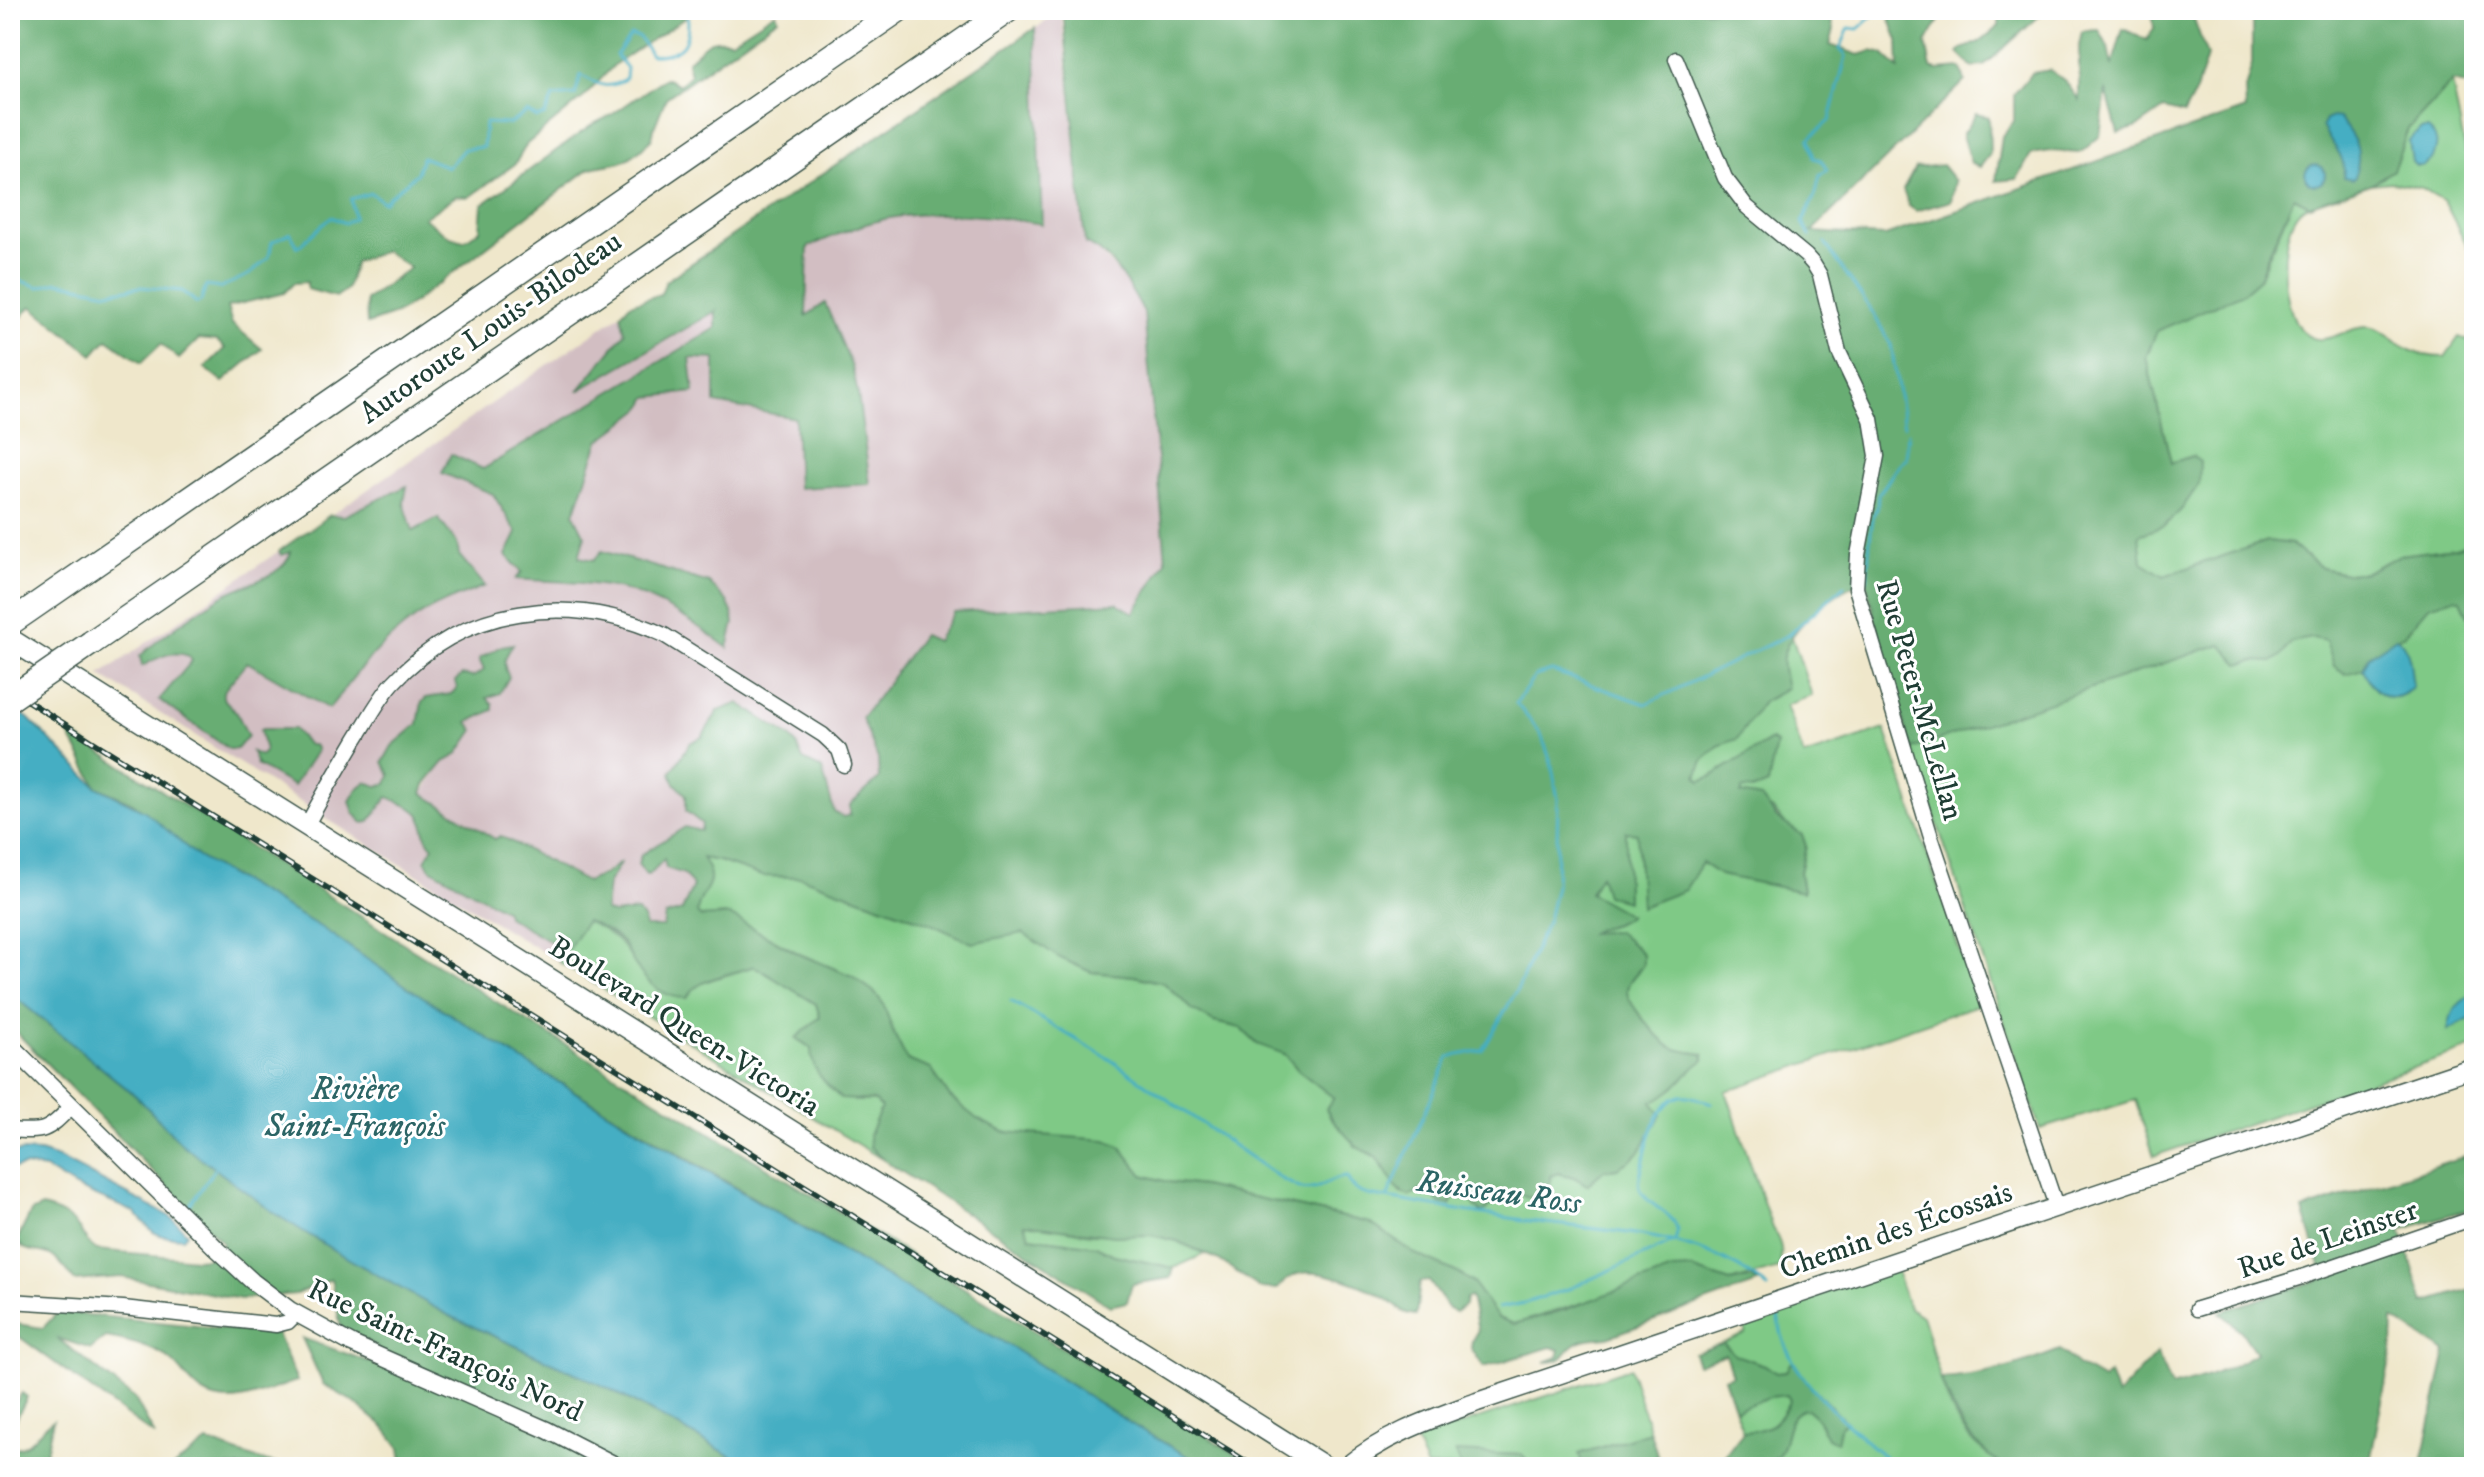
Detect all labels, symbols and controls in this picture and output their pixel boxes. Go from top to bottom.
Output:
street label: Autoroute Louis-Bilodeau [353,223,629,433]
street label: Rue Peter-McLellan [1867,576,1971,825]
street label: Boulevard Queen-Victoria [542,929,826,1126]
water label: Rivière Saint-François [264,1070,446,1147]
water label: Ruisseau Ross [1414,1162,1585,1224]
street label: Chemin des Écossais [1775,1173,2017,1288]
street label: Rue de Leinster [2233,1192,2423,1288]
street label: Rue Saint-François Nord [301,1271,589,1431]

